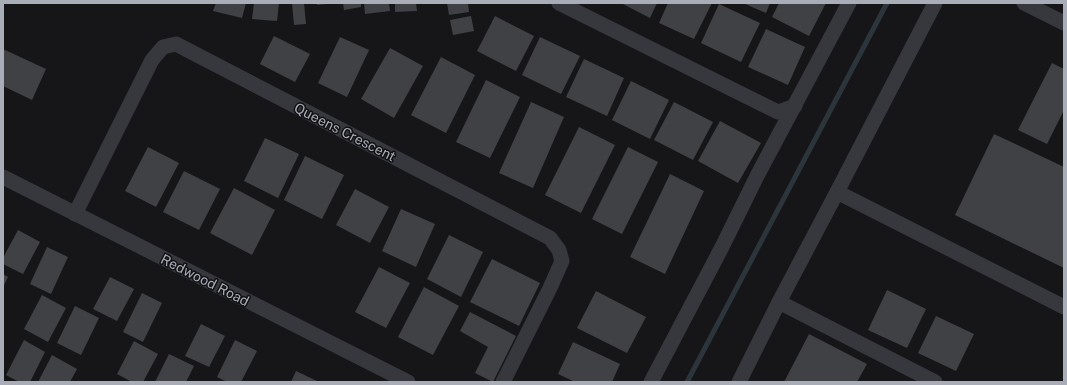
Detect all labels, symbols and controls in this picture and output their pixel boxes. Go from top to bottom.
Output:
street label: Queens Crescent [292,100,398,164]
street label: Redwood Road [158,251,252,309]

